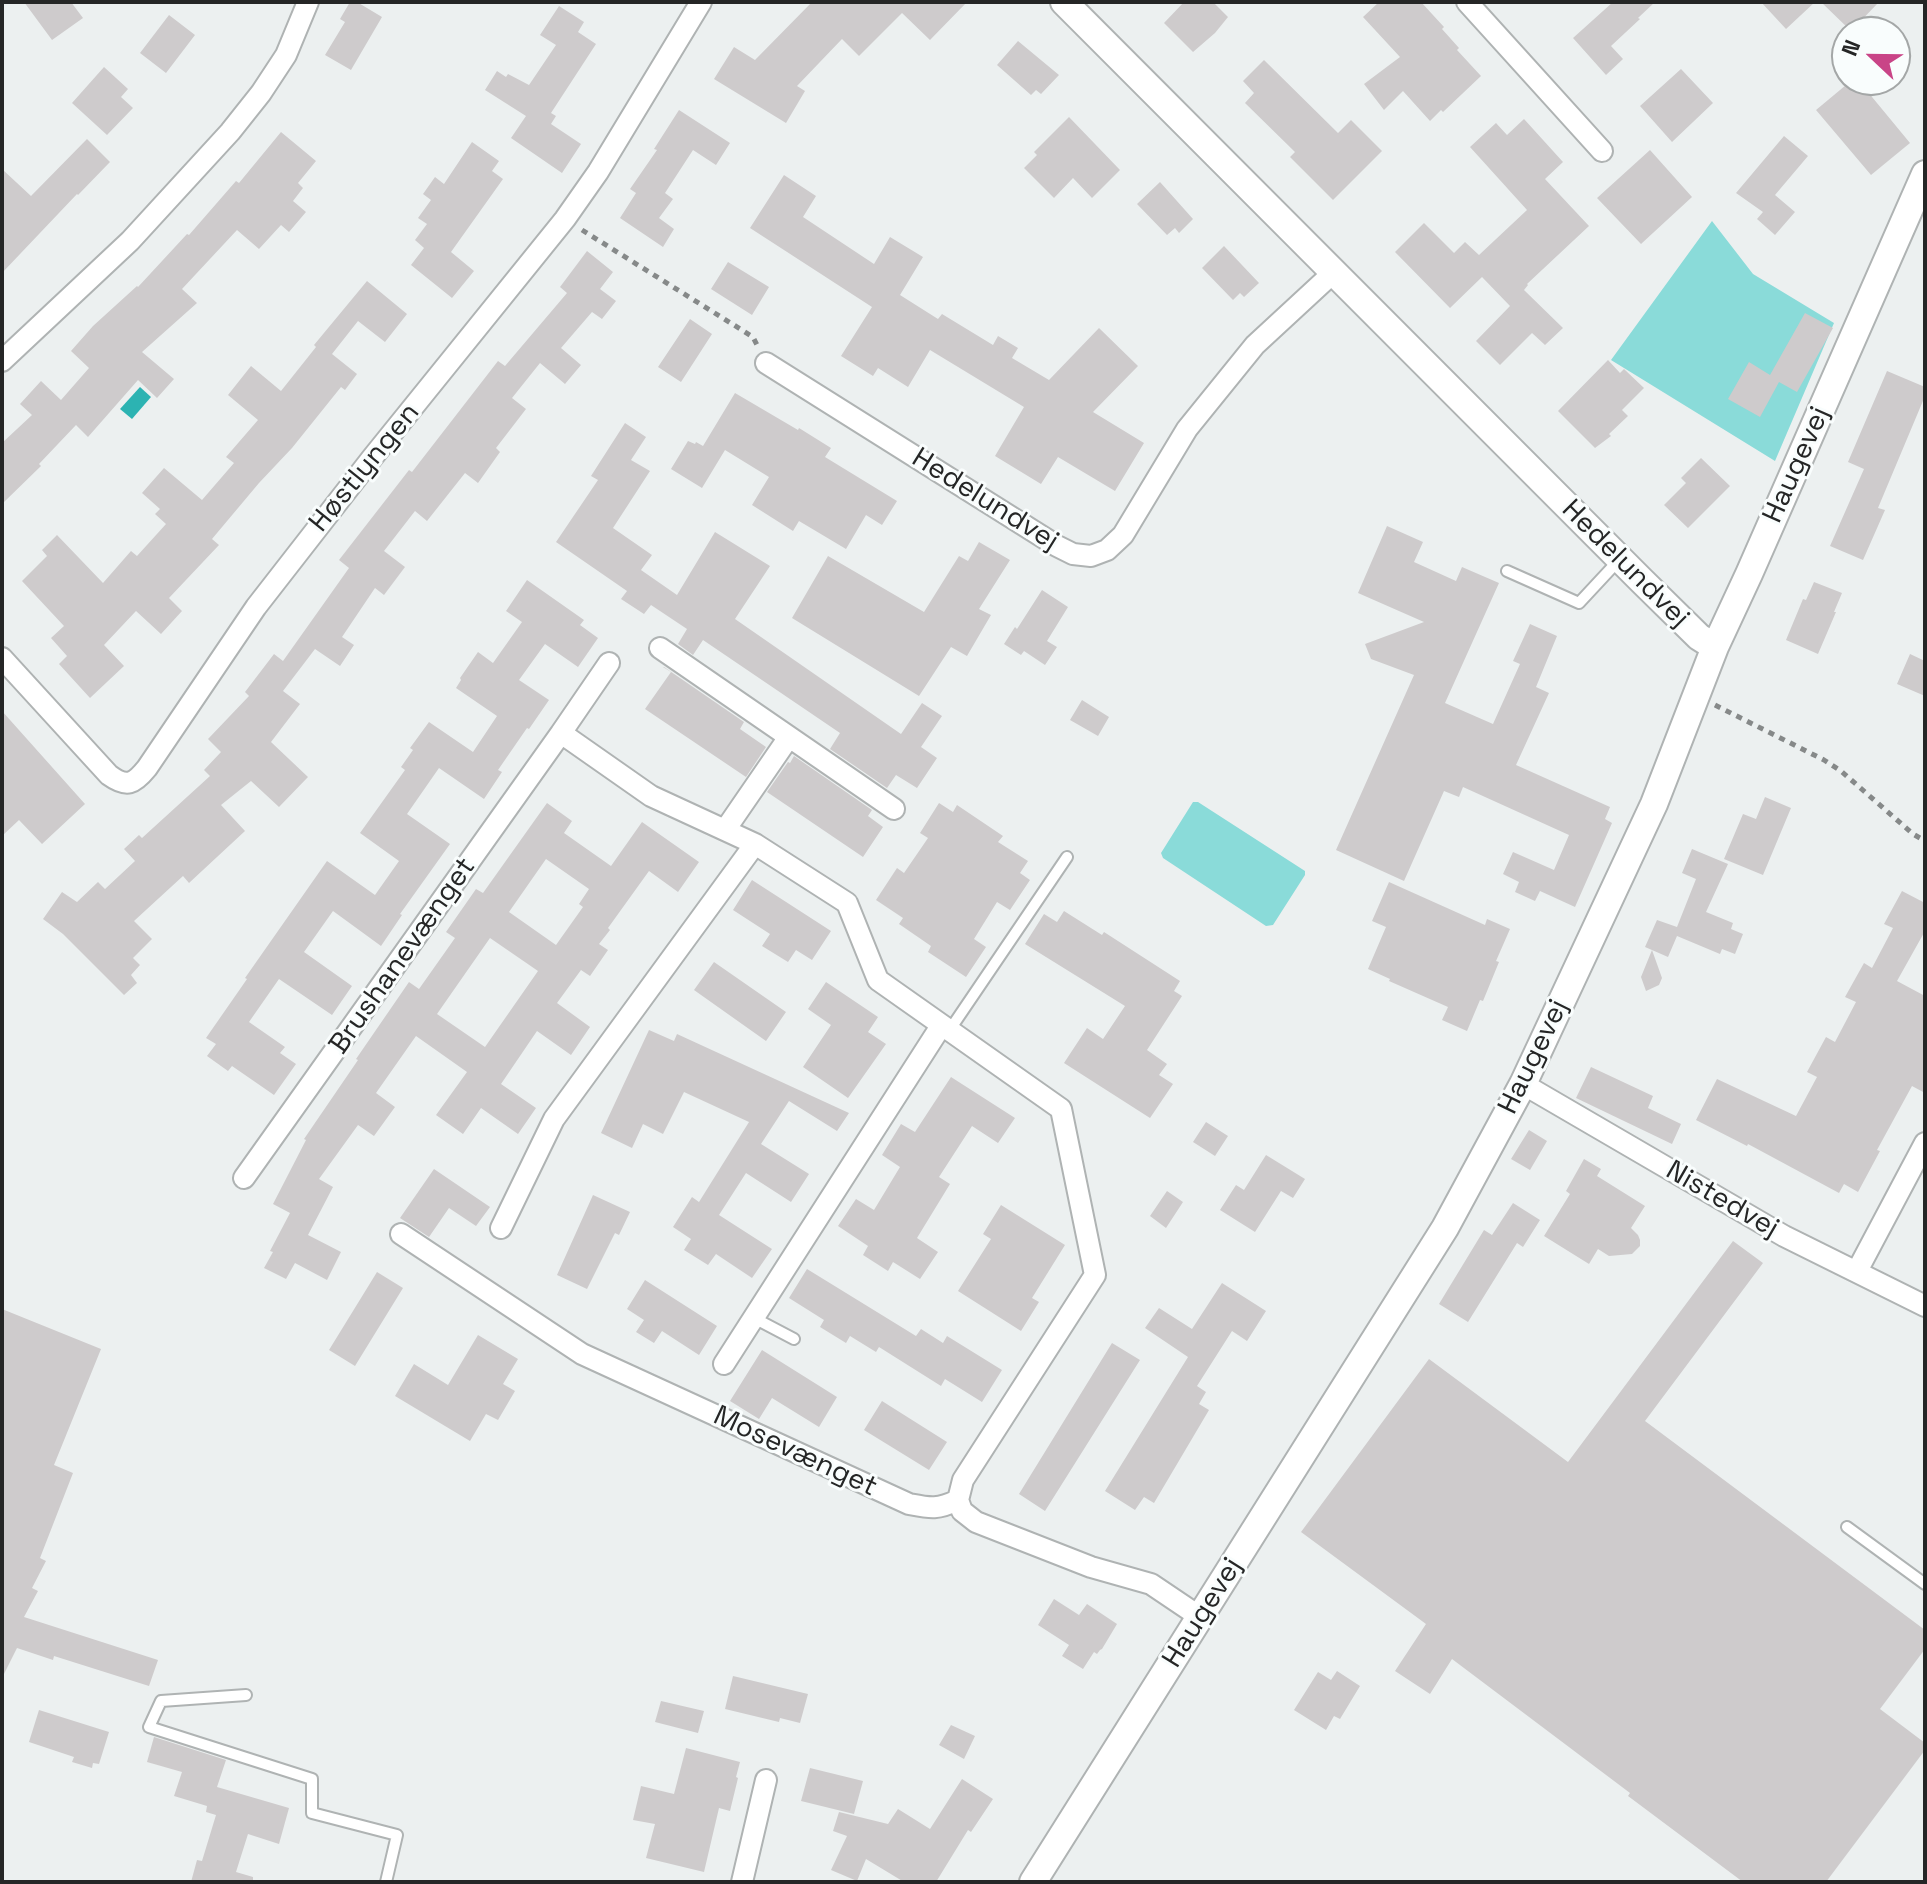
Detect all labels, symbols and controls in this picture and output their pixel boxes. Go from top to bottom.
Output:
north arrow [1831,16,1911,96]
text: N [1835,36,1866,60]
street label: Høstlyngen [303,397,427,539]
street label: Haugevej [1757,402,1837,528]
street label: Hedelundvej [905,442,1065,558]
street label: Hedelundvej [1554,493,1696,635]
street label: Brushanevænget [323,851,483,1061]
street label: Haugevej [1492,994,1576,1120]
street label: Nistedvej [1660,1154,1784,1246]
street label: Mosevænget [708,1399,882,1505]
street label: Haugevej [1156,1552,1250,1674]

